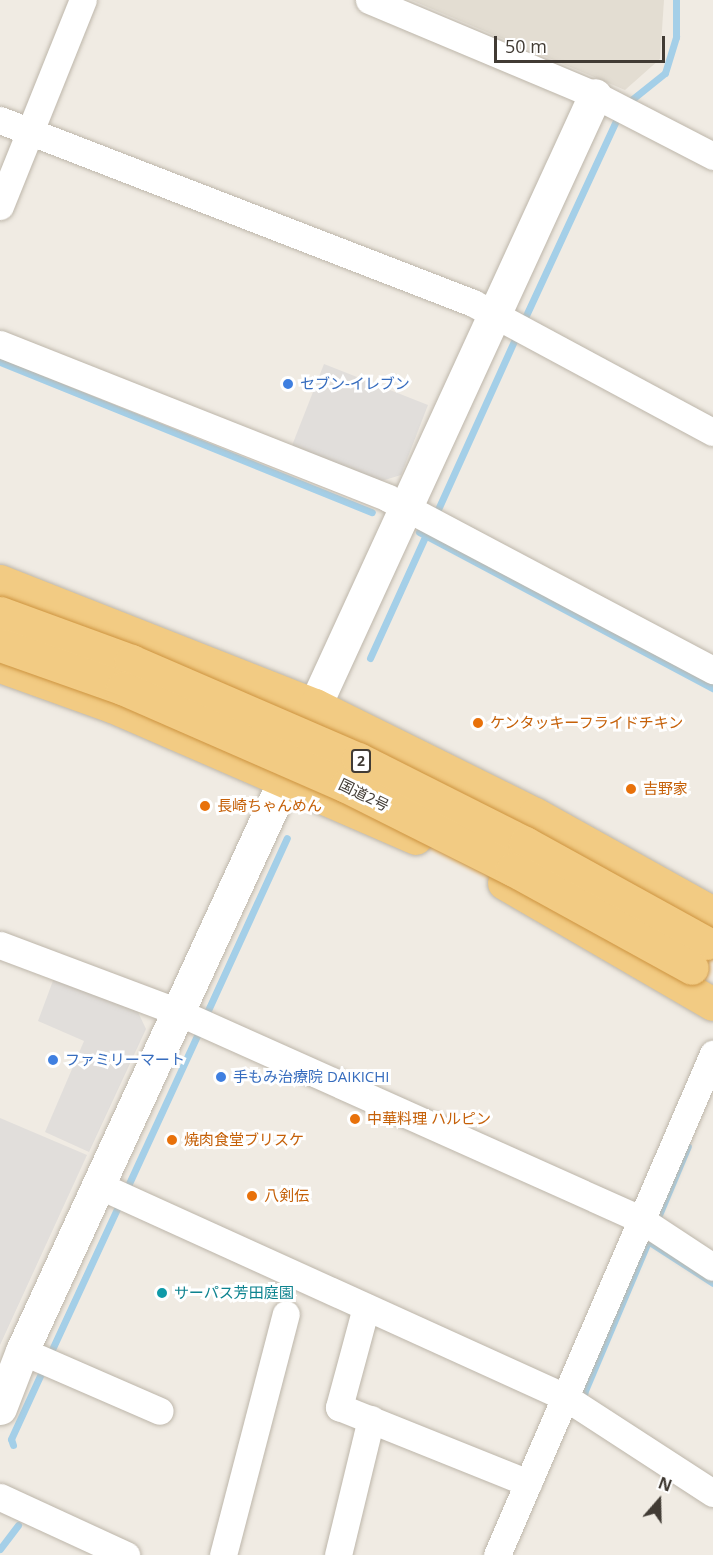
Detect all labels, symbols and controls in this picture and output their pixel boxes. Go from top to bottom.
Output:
scale bar [497,24,668,62]
text: 50 m [505,34,547,58]
place label: セブン-イレブン [300,375,410,393]
marker: セブン-イレブン [281,377,295,391]
place label: ケンタッキーフライドチキン [490,714,685,732]
marker: ケンタッキーフライドチキン [471,716,485,730]
road number: 2 [350,750,372,772]
street label: 国道2号 [336,775,392,815]
place label: 吉野家 [643,780,688,798]
marker: 吉野家 [624,782,638,796]
place label: 長崎ちゃんめん [217,797,322,815]
marker: 長崎ちゃんめん [198,799,212,813]
place label: ファミリーマート [65,1051,185,1069]
marker: ファミリーマート [46,1053,60,1067]
place label: 手もみ治療院 DAIKICHI [233,1068,390,1086]
marker: 手もみ治療院 DAIKICHI [214,1070,228,1084]
place label: 中華料理 ハルピン [367,1110,491,1128]
marker: 中華料理 ハルピン [348,1112,362,1126]
place label: 焼肉食堂ブリスケ [184,1131,304,1149]
marker: 焼肉食堂ブリスケ [165,1133,179,1147]
place label: 八剣伝 [264,1187,309,1205]
marker: 八剣伝 [245,1189,259,1203]
place label: サーパス芳田庭園 [174,1284,294,1302]
marker: サーパス芳田庭園 [155,1286,169,1300]
north arrow [629,1471,689,1531]
text: N [655,1472,675,1497]

